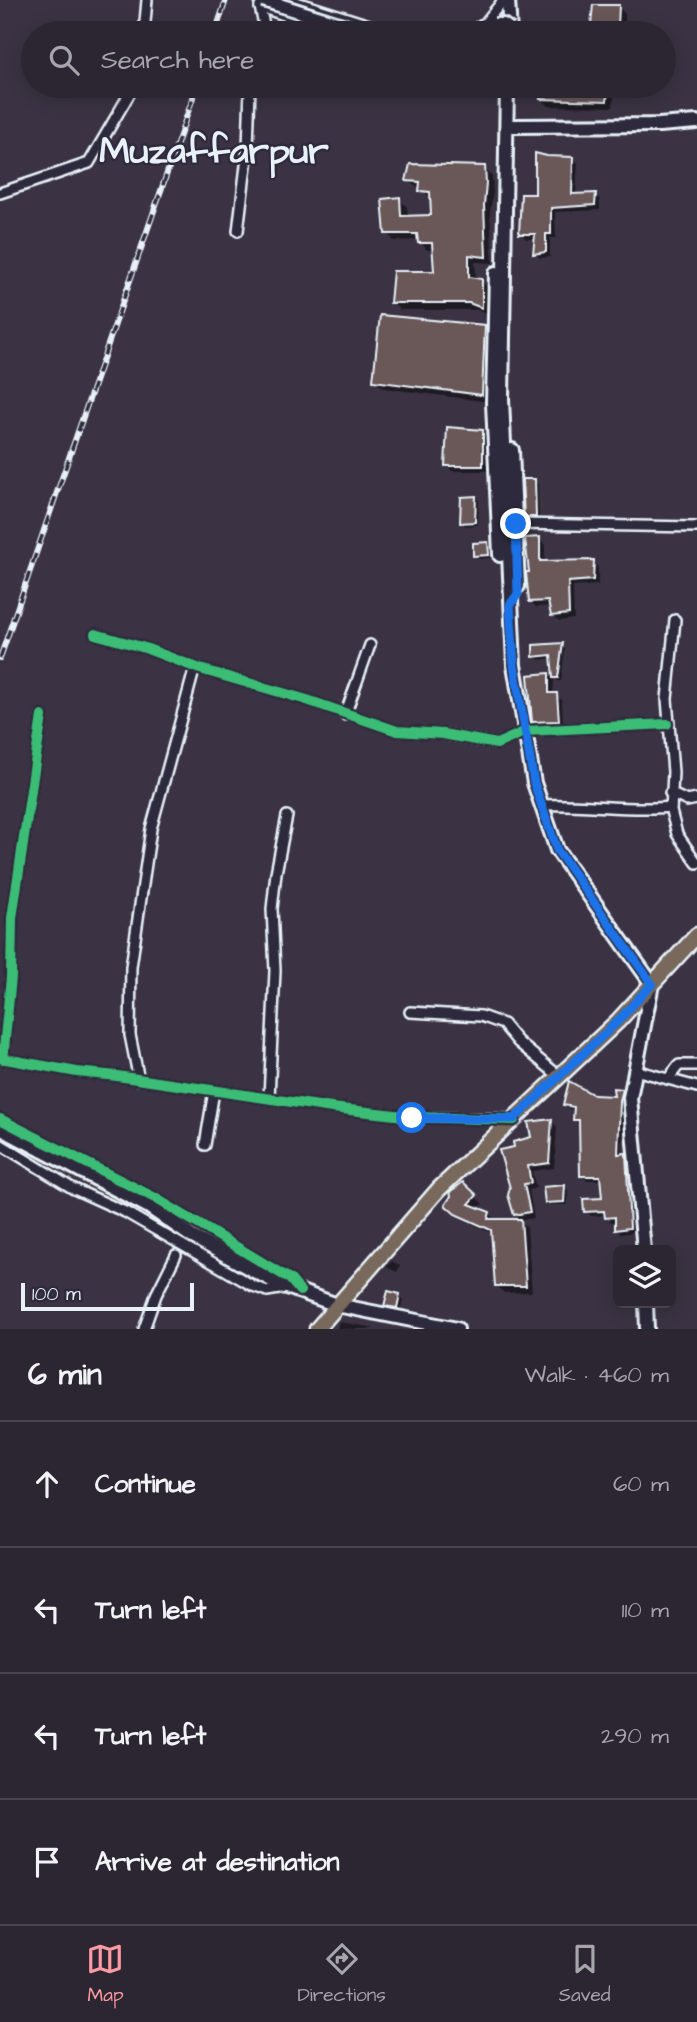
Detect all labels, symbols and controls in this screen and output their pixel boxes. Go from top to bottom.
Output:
search box [21,21,676,98]
icon: search [45,41,83,79]
text: Search here [101,42,254,78]
district label: Muzaffarpur [99,127,329,179]
route end [500,508,531,539]
route start [396,1102,427,1133]
map controls [613,1245,676,1308]
button: layers [613,1245,676,1308]
scale bar [21,1280,194,1312]
text: 100 m [32,1281,81,1308]
text: 6 min [28,1354,102,1396]
text: Walk · 460 m [525,1359,669,1391]
icon: ahead [28,1465,66,1503]
text: Continue [95,1466,196,1502]
text: 60 m [613,1468,669,1500]
icon: left [28,1591,66,1629]
text: Turn left [95,1592,206,1628]
text: 110 m [621,1594,669,1626]
icon: left [28,1717,66,1755]
text: Turn left [95,1718,206,1754]
text: 290 m [601,1720,669,1752]
icon: arrive [28,1843,66,1881]
text: Arrive at destination [95,1844,340,1880]
tab: Map [86,1940,124,2009]
tab: Directions [297,1940,386,2009]
tab: Saved [559,1940,610,2009]

